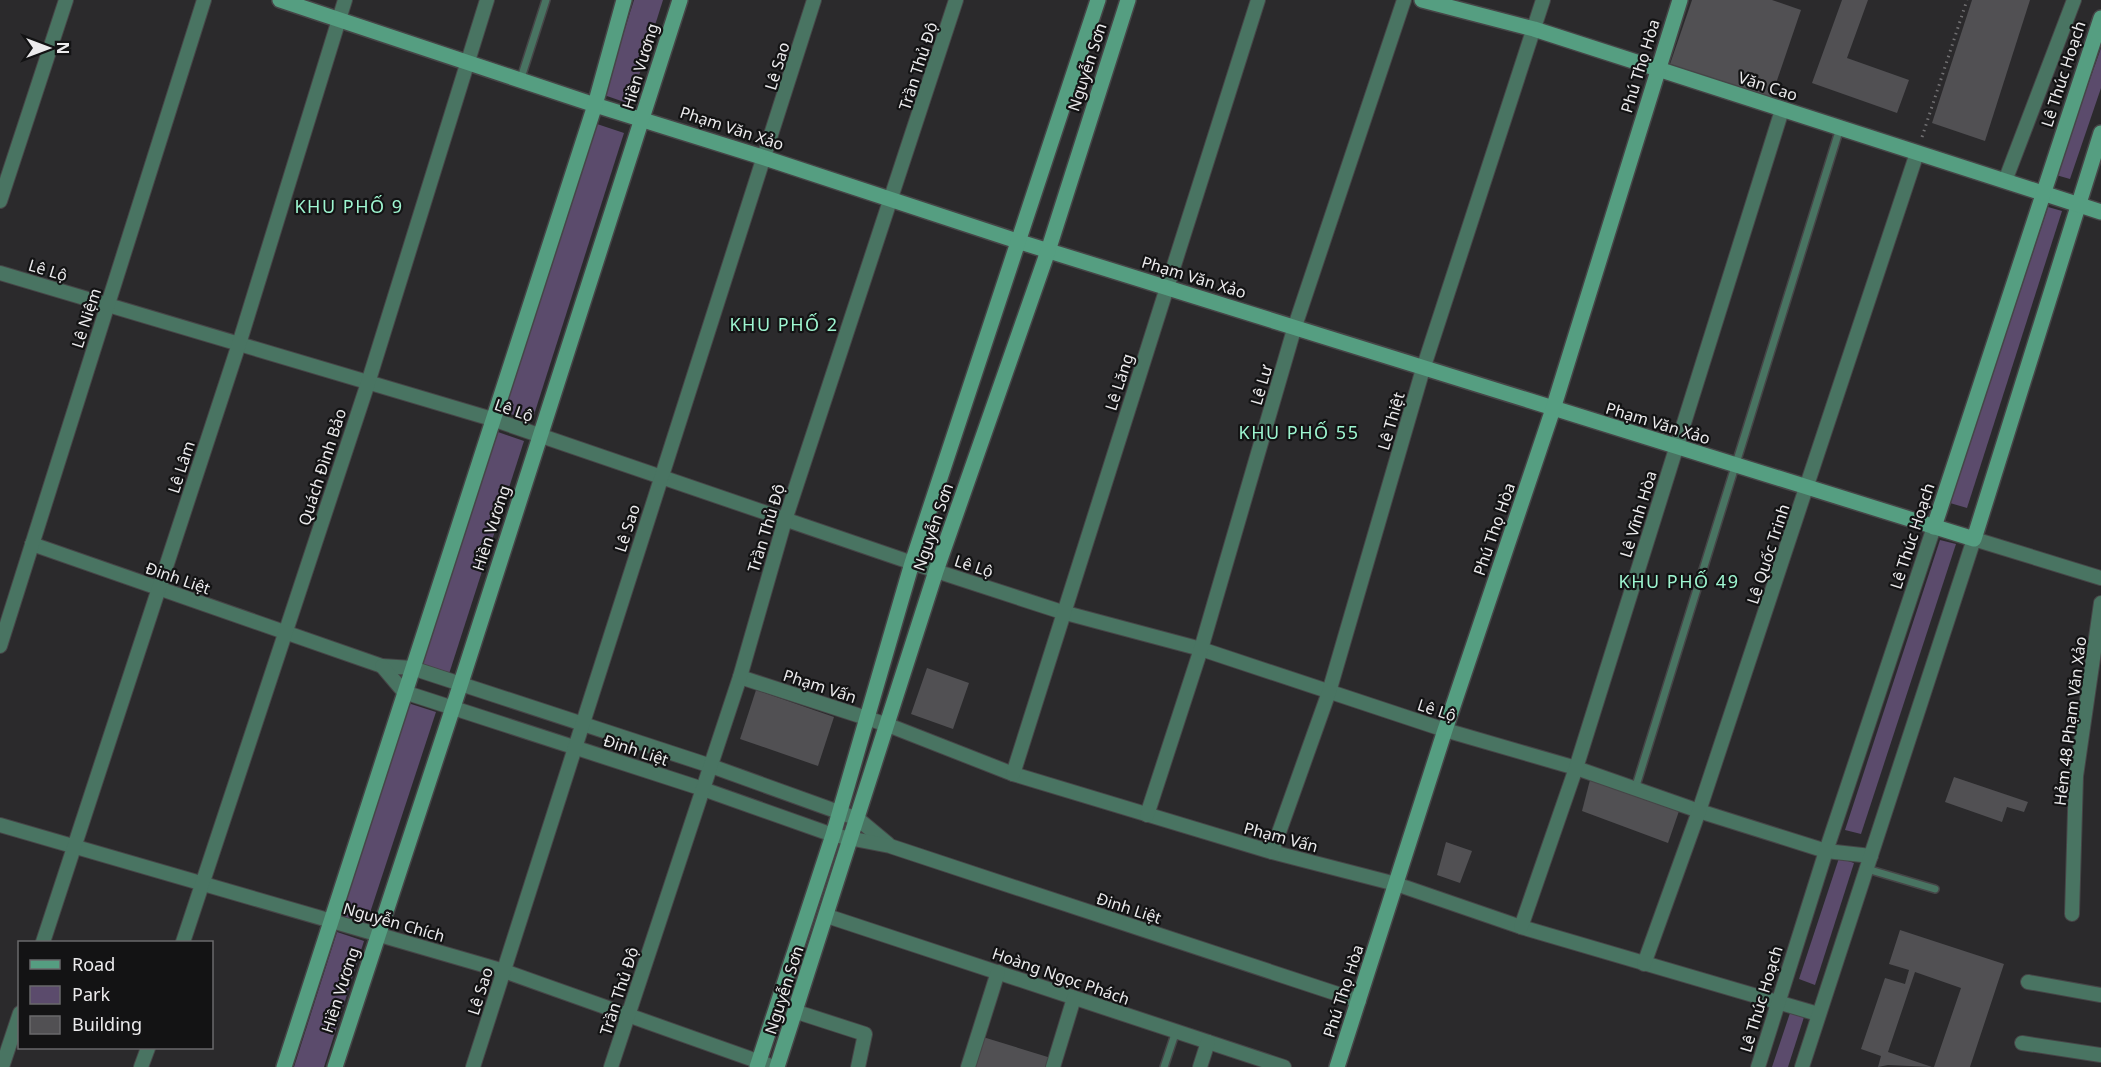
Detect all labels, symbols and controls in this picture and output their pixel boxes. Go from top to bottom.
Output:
street label: Phú Thọ Hòa [1615,17,1665,115]
north arrow [18,18,78,78]
street label: Lê Thúc Hoạch [2036,18,2090,130]
street label: Trần Thủ Độ [893,19,943,113]
street label: Hiền Vương [616,20,664,112]
street label: Nguyễn Sơn [1062,20,1112,114]
street label: Lê Sao [759,39,795,93]
text: N [52,41,74,55]
street label: Văn Cao [1736,66,1800,106]
street label: Phạm Văn Xảo [677,101,787,155]
district label: KHU PHỐ 9 [294,194,404,218]
street label: Phạm Văn Xảo [1139,251,1249,303]
street label: Lê Lộ [26,254,70,286]
street label: Lê Niệm [66,285,106,351]
district label: KHU PHỐ 2 [729,312,839,336]
street label: Lê Lăng [1099,351,1139,413]
street label: Lê Lư [1245,361,1278,408]
street label: Lê Thiệt [1372,389,1410,453]
street label: Lê Lộ [492,393,536,427]
street label: Phạm Văn Xảo [1603,397,1713,449]
street label: Quách Đình Bảo [293,406,351,528]
district label: KHU PHỐ 55 [1239,420,1359,444]
street label: Lê Lâm [162,438,200,496]
street label: Lê Vĩnh Hòa [1614,468,1662,560]
street label: Nguyễn Sơn [908,480,958,574]
street label: Phú Thọ Hòa [1468,480,1520,578]
street label: Lê Thúc Hoạch [1885,480,1939,592]
street label: Trần Thủ Độ [742,481,790,575]
street label: Hiền Vương [467,482,515,574]
street label: Lê Sao [609,501,645,555]
street label: Lê Quốc Trinh [1741,501,1795,607]
street label: Lê Lộ [952,549,996,583]
street label: Đinh Liệt [143,557,213,599]
district label: KHU PHỐ 49 [1619,569,1739,593]
street label: Hẻm 48 Phạm Văn Xảo [2049,635,2091,807]
street label: Phạm Vấn [781,664,859,708]
street label: Lê Lộ [1415,693,1459,727]
street label: Đinh Liệt [601,729,671,771]
street label: Phạm Vấn [1242,817,1320,857]
street label: Đinh Liệt [1094,887,1164,929]
street label: Nguyễn Chích [341,897,447,947]
legend [18,941,213,1049]
street label: Hoàng Ngọc Phách [989,942,1133,1010]
street label: Phú Thọ Hòa [1318,942,1368,1040]
street label: Nguyễn Sơn [759,943,809,1037]
street label: Lê Thúc Hoạch [1734,943,1788,1055]
street label: Hiền Vương [316,944,364,1036]
street label: Trần Thủ Độ [594,944,644,1038]
text: Road [72,952,115,976]
street label: Lê Sao [462,964,498,1018]
text: Park [72,982,110,1006]
text: Building [72,1012,142,1036]

